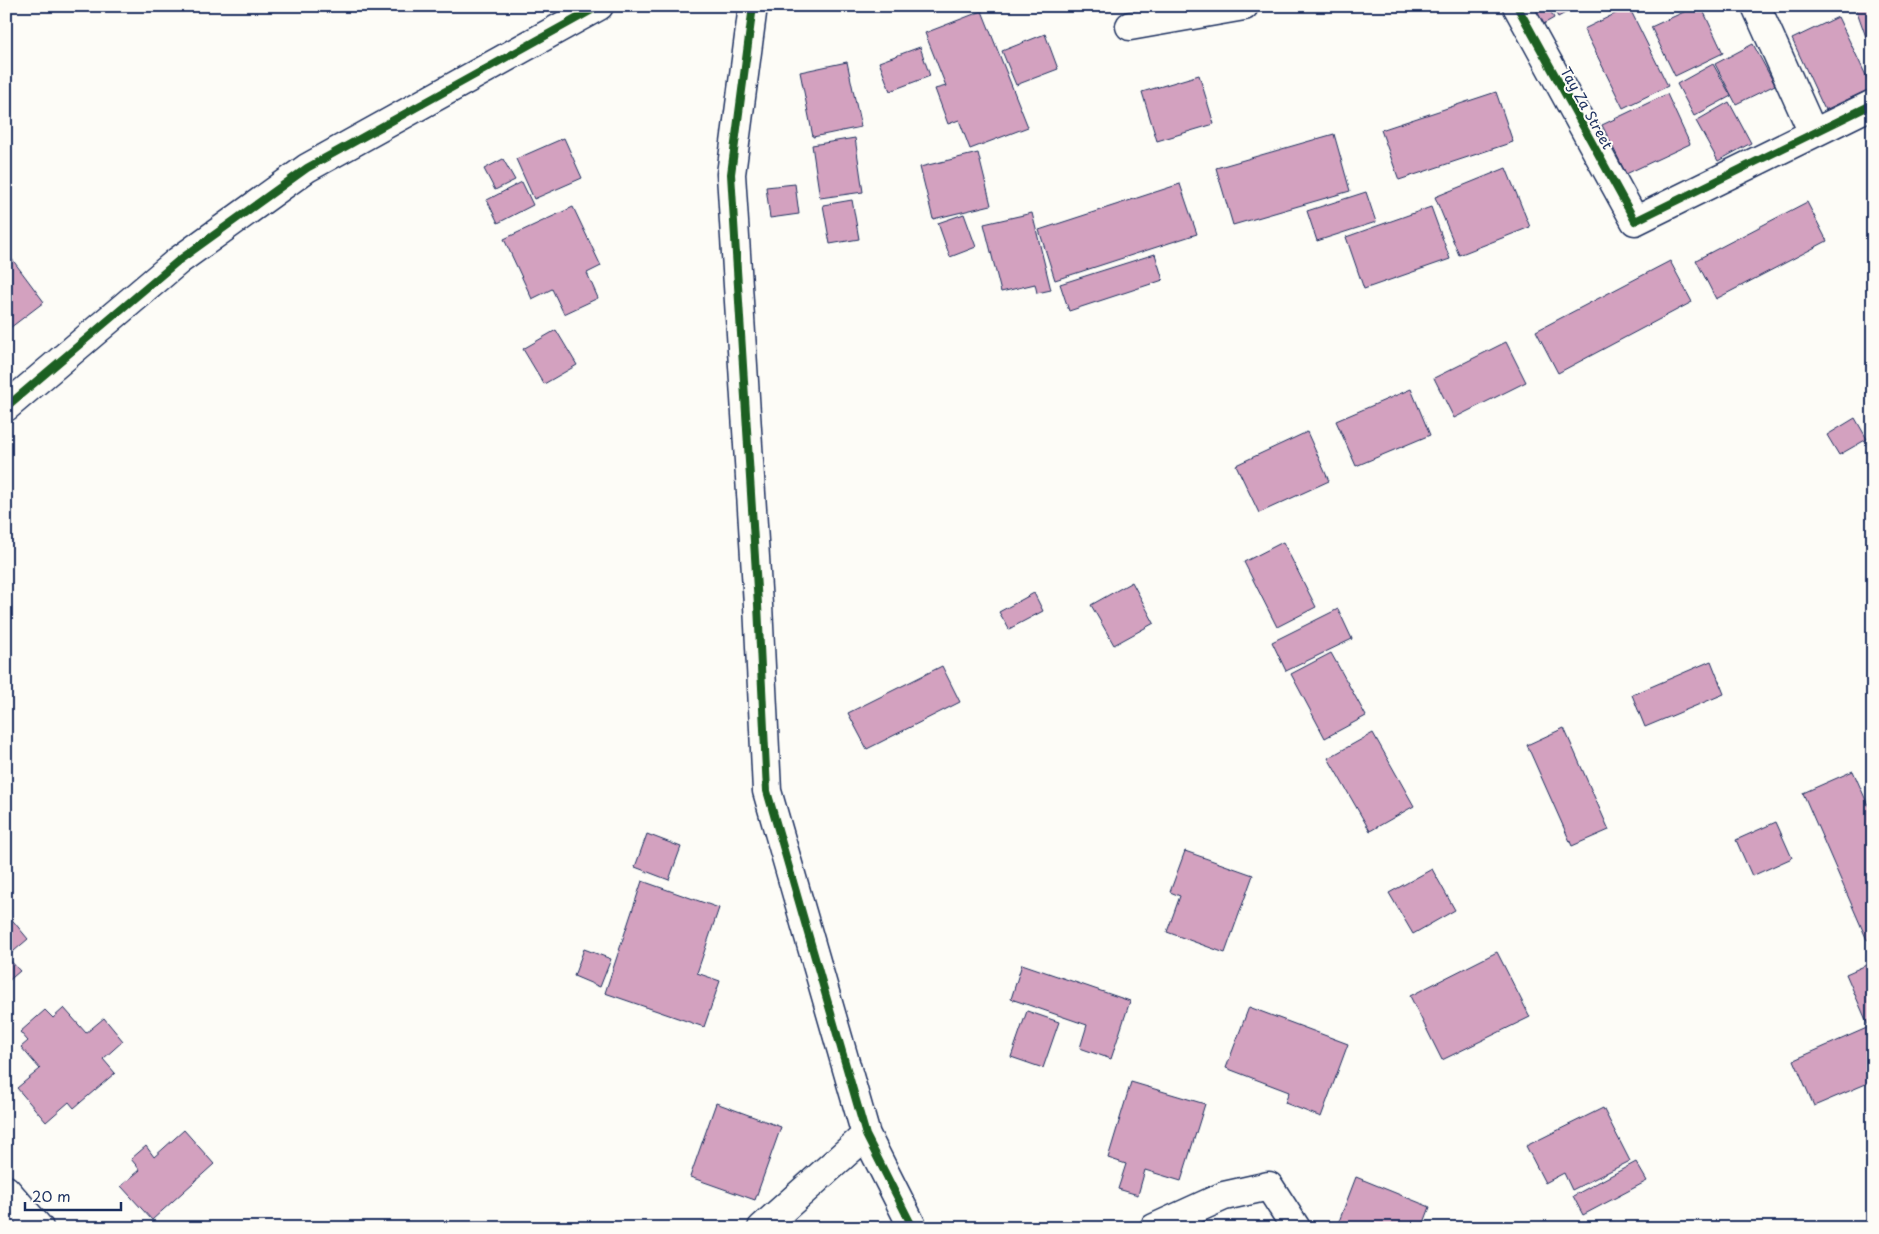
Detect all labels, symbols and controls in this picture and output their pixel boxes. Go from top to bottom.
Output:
street label: Tay Za Street [1556,63,1618,153]
scale bar [25,1179,121,1211]
text: 20 m [32,1184,71,1207]

